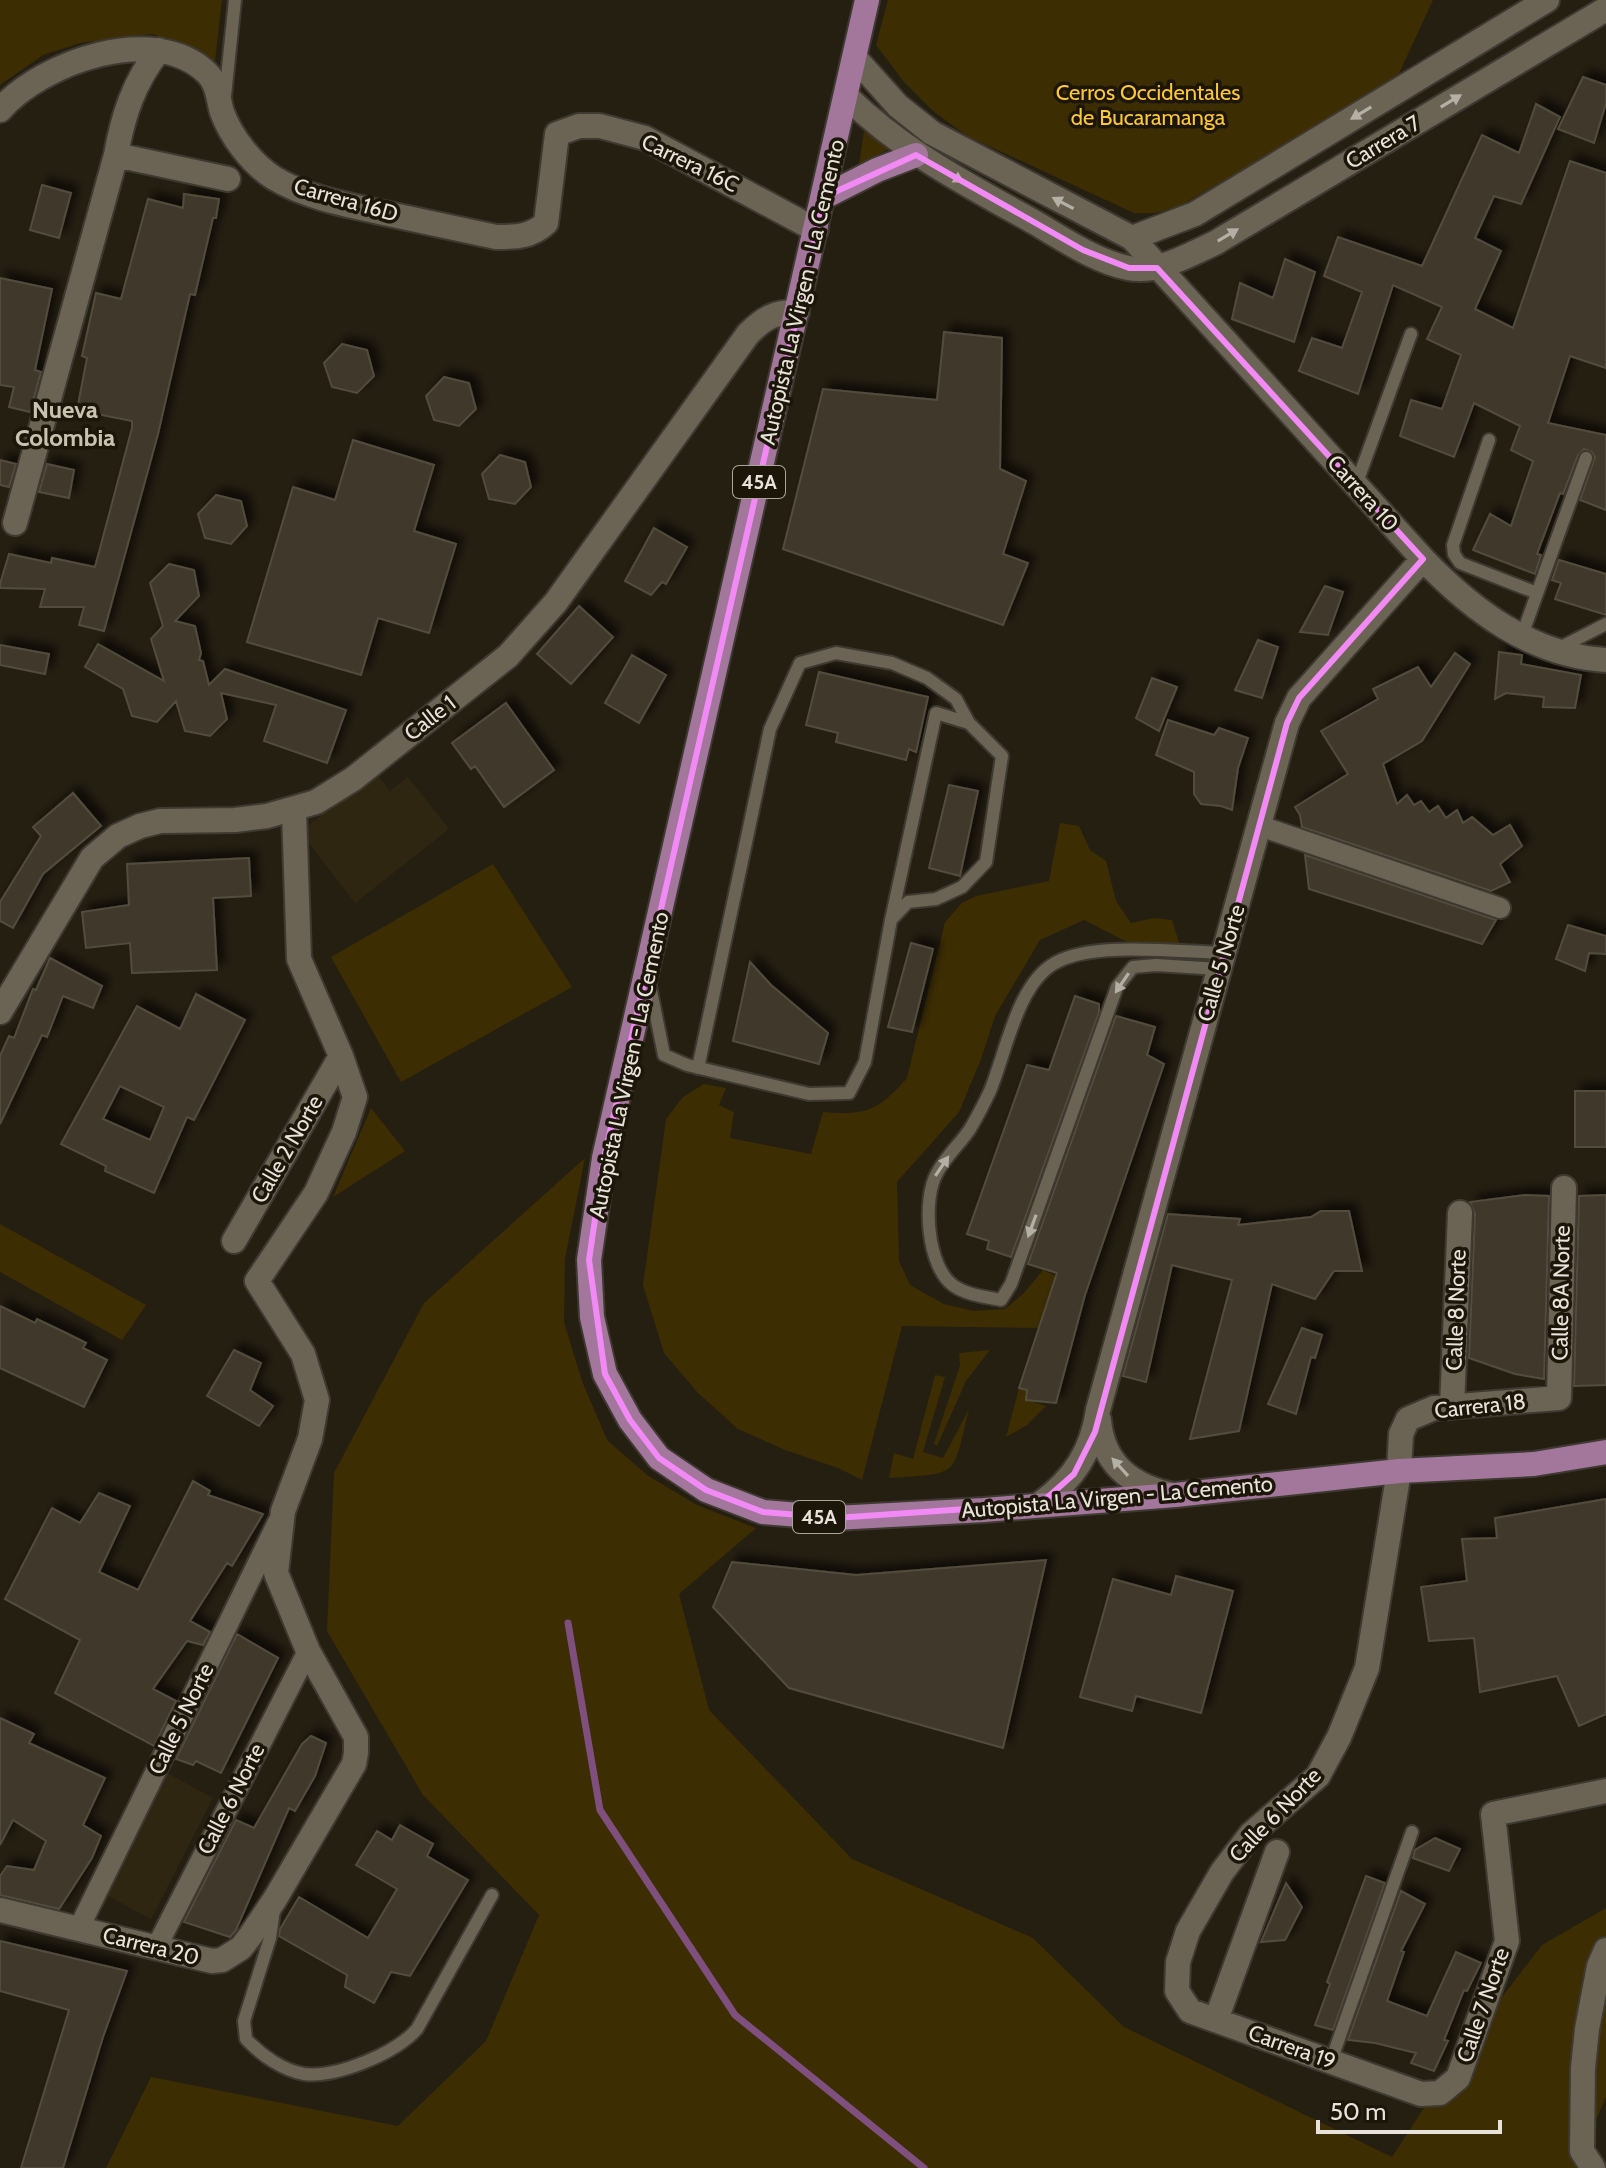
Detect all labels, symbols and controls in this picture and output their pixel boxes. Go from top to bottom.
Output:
park label: Cerros Occidentales de Bucaramanga [1056,79,1240,131]
one-way arrow [1440,95,1462,109]
one-way arrow [1350,106,1372,120]
street label: Carrera 7 [1341,109,1425,175]
street label: Carrera 16C [637,128,743,198]
street label: Autopista La Virgen - La Cemento [754,137,850,447]
one-way arrow [942,169,964,183]
street label: Carrera 16D [291,172,401,228]
one-way arrow [1051,196,1074,209]
one-way arrow [1217,228,1239,242]
district label: Nueva Colombia [15,395,115,452]
street label: Carrera 10 [1322,449,1404,537]
road number: 45A [733,466,785,498]
street label: Calle 1 [399,690,461,746]
street label: Calle 5 Norte [1191,901,1251,1025]
street label: Autopista La Virgen - La Cemento [583,909,675,1221]
one-way arrow [1115,972,1130,993]
street label: Calle 2 Norte [245,1090,329,1208]
one-way arrow [934,1155,949,1176]
one-way arrow [1025,1214,1038,1238]
street label: Calle 8A Norte [1546,1225,1576,1361]
street label: Calle 8 Norte [1440,1249,1472,1371]
street label: Carrera 18 [1433,1388,1527,1424]
one-way arrow [1111,1458,1129,1477]
street label: Autopista La Virgen - La Cemento [960,1470,1274,1524]
road number: 45A [793,1501,845,1533]
street label: Calle 5 Norte [143,1659,219,1779]
street label: Calle 6 Norte [192,1739,270,1859]
street label: Calle 6 Norte [1223,1762,1327,1868]
street label: Carrera 20 [100,1921,202,1971]
street label: Calle 7 Norte [1451,1944,1515,2066]
street label: Carrera 19 [1245,2019,1339,2075]
scale bar [1318,2084,1500,2134]
text: 50 m [1330,2097,1386,2126]

